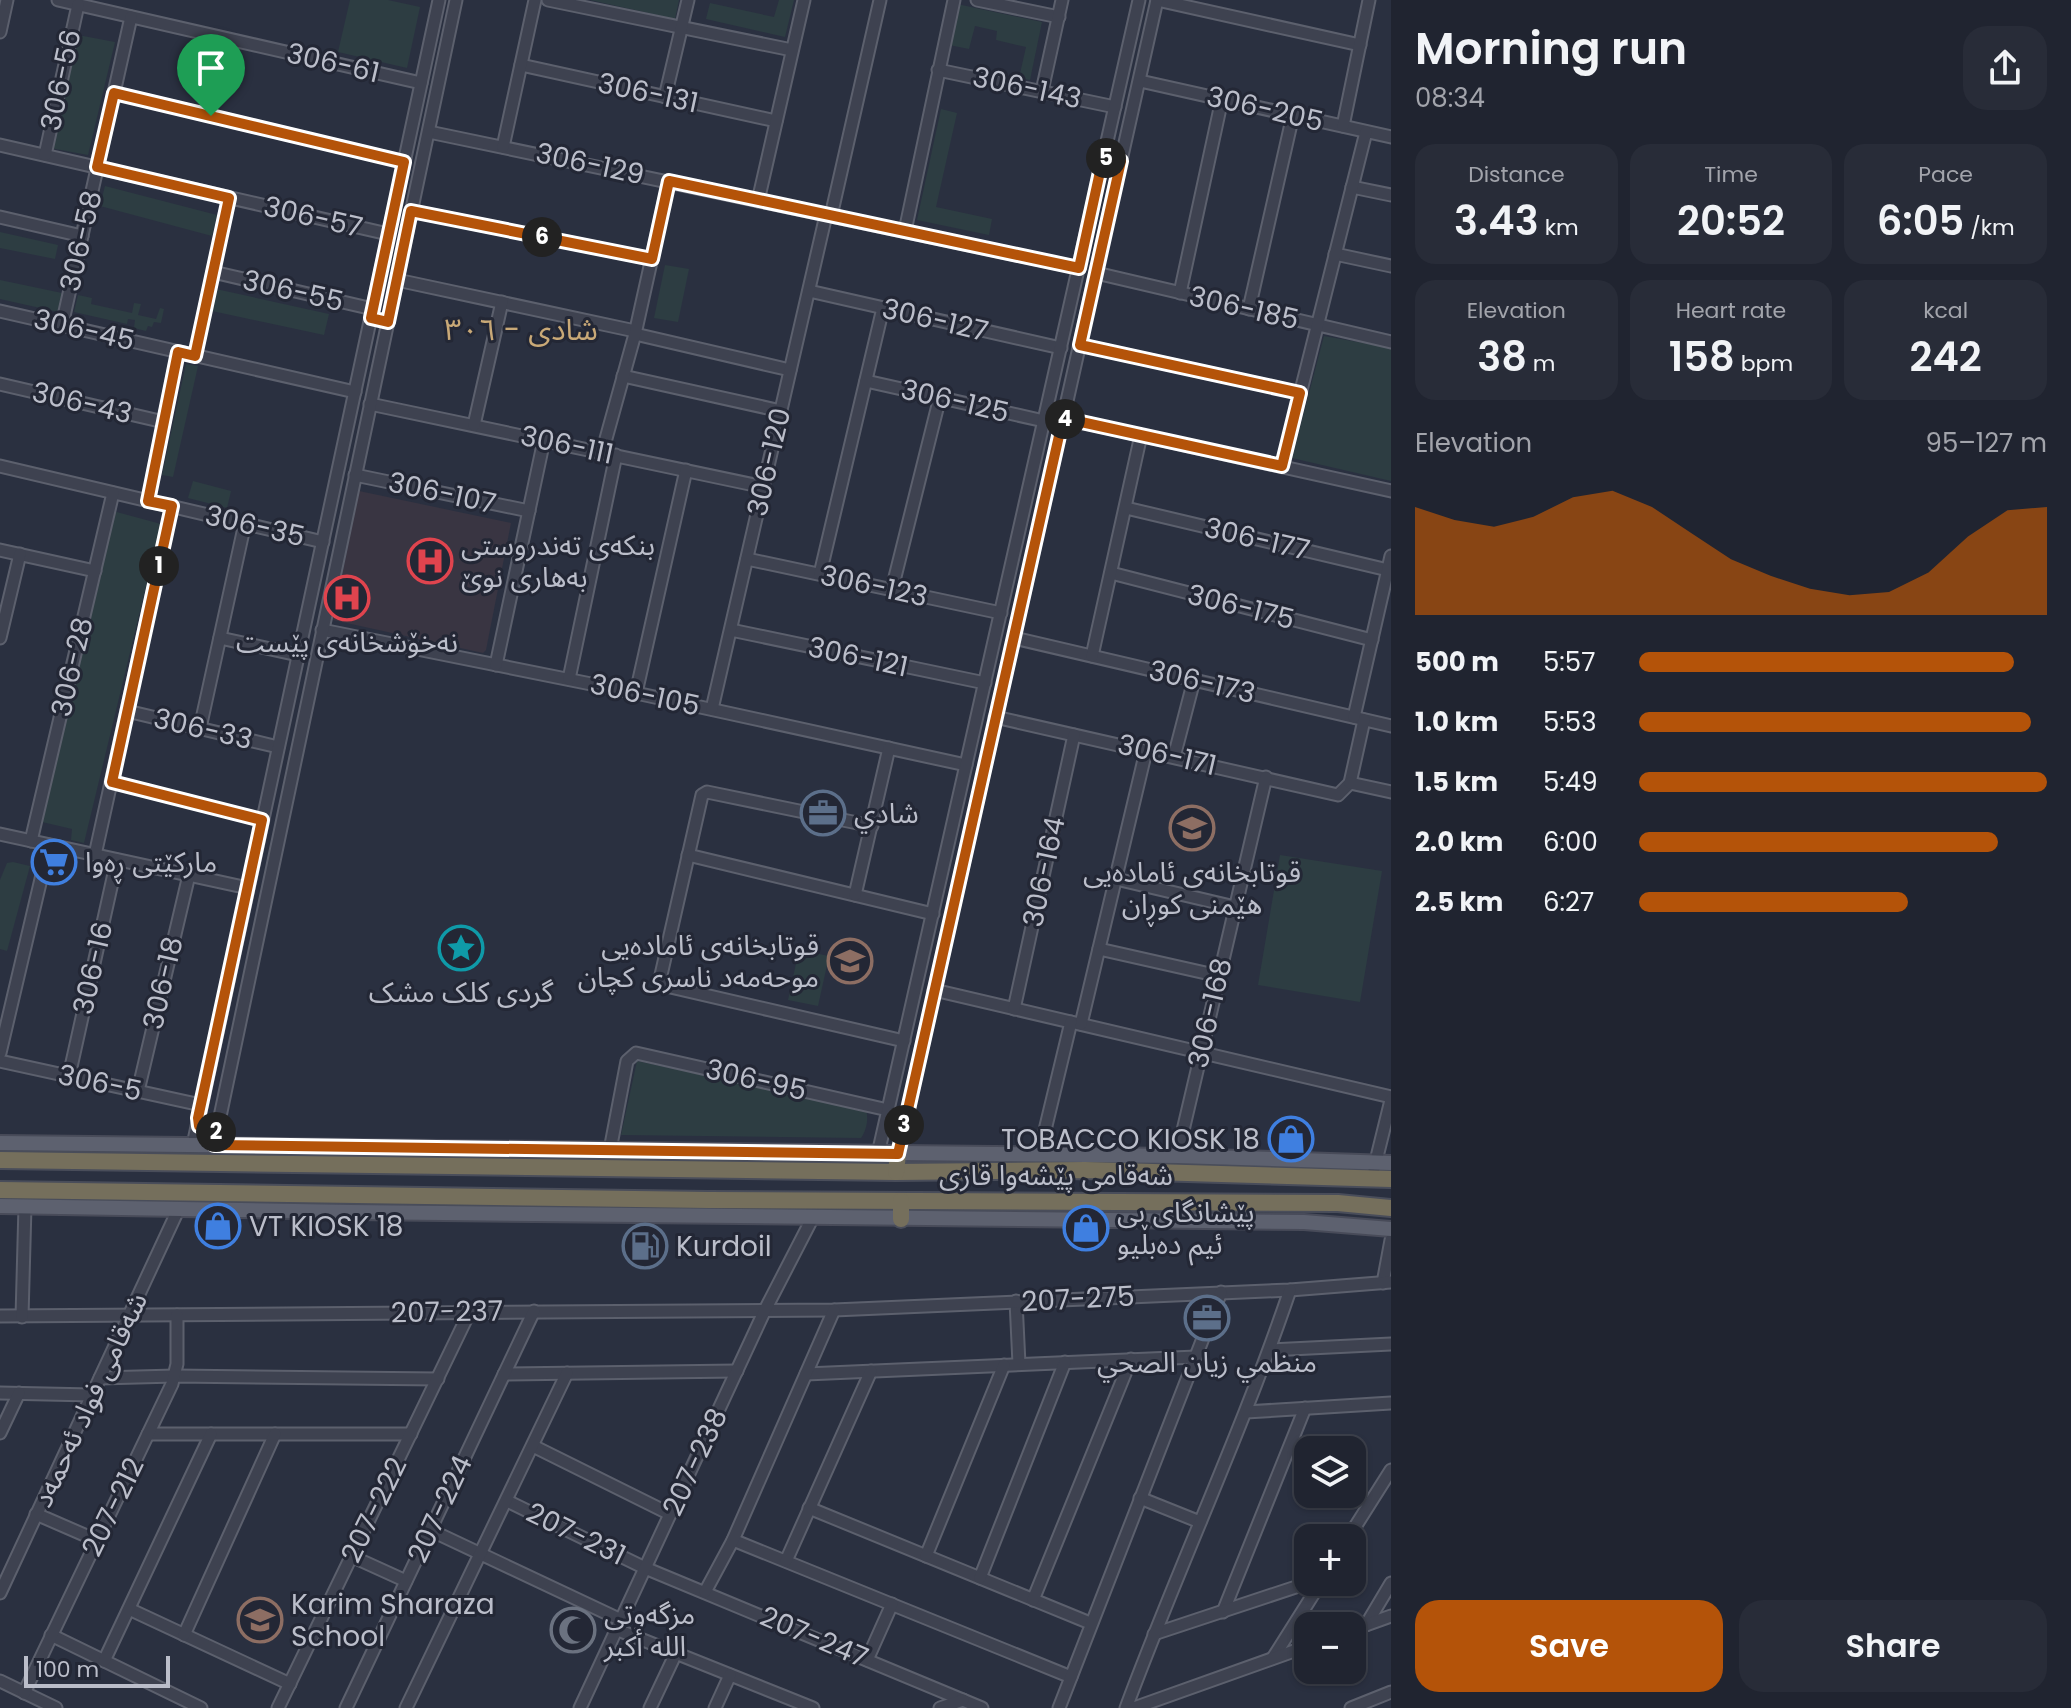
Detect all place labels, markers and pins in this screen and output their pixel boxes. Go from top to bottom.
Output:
pin [177,34,245,116]
pin: 5 [1086,138,1126,178]
pin: 6 [522,217,562,257]
pin: 4 [1045,399,1085,439]
place label: بنکەی تەندروستی بەهاری نوێ [461,526,655,597]
hospital icon: بنکەی تەندروستی بەهاری نوێ [406,537,454,585]
pin: 1 [139,546,179,586]
hospital icon: نەخۆشخانەی پێست [323,574,371,622]
place label: نەخۆشخانەی پێست [236,623,458,662]
office icon: شادي [799,789,847,837]
place label: شادي [854,794,919,834]
school or university icon: قوتابخانەی ئامادەیی هێمنی کوڕان [1168,804,1216,852]
supermarket icon: مارکێتی ڕەوا [30,838,78,886]
place label: مارکێتی ڕەوا [85,843,217,885]
place label: قوتابخانەی ئامادەیی هێمنی کوڕان [1083,853,1301,927]
place icon: گردی کلک مشک [437,924,485,972]
place label: قوتابخانەی ئامادەیی موحەمەد ناسری کچان [578,926,819,997]
school or university icon: قوتابخانەی ئامادەیی موحەمەد ناسری کچان [826,937,874,985]
place label: گردی کلک مشک [369,973,554,1012]
pin: 3 [884,1105,924,1145]
pin: 2 [196,1112,236,1152]
shop icon: TOBACCO KIOSK 18 [1267,1115,1315,1163]
place label: TOBACCO KIOSK 18 [1001,1120,1260,1159]
place label: پێشانگای بی ئیم دەبڵیو [1117,1193,1255,1266]
shop icon: VT KIOSK 18 [194,1202,242,1250]
shop icon: پێشانگای بی ئیم دەبڵیو [1062,1204,1110,1252]
place label: VT KIOSK 18 [249,1207,404,1246]
fuel station icon: Kurdoil [621,1222,669,1270]
place label: Kurdoil [676,1227,772,1266]
office icon: منظمي زيان الصحي [1183,1294,1231,1342]
place label: منظمي زيان الصحي [1097,1343,1317,1383]
place label: Karim Sharaza School [291,1585,495,1656]
place label: مزگەوتی الله أكبر [603,1595,695,1666]
school or university icon: Karim Sharaza School [236,1596,284,1644]
mosque icon: مزگەوتی الله أكبر [549,1606,597,1654]

